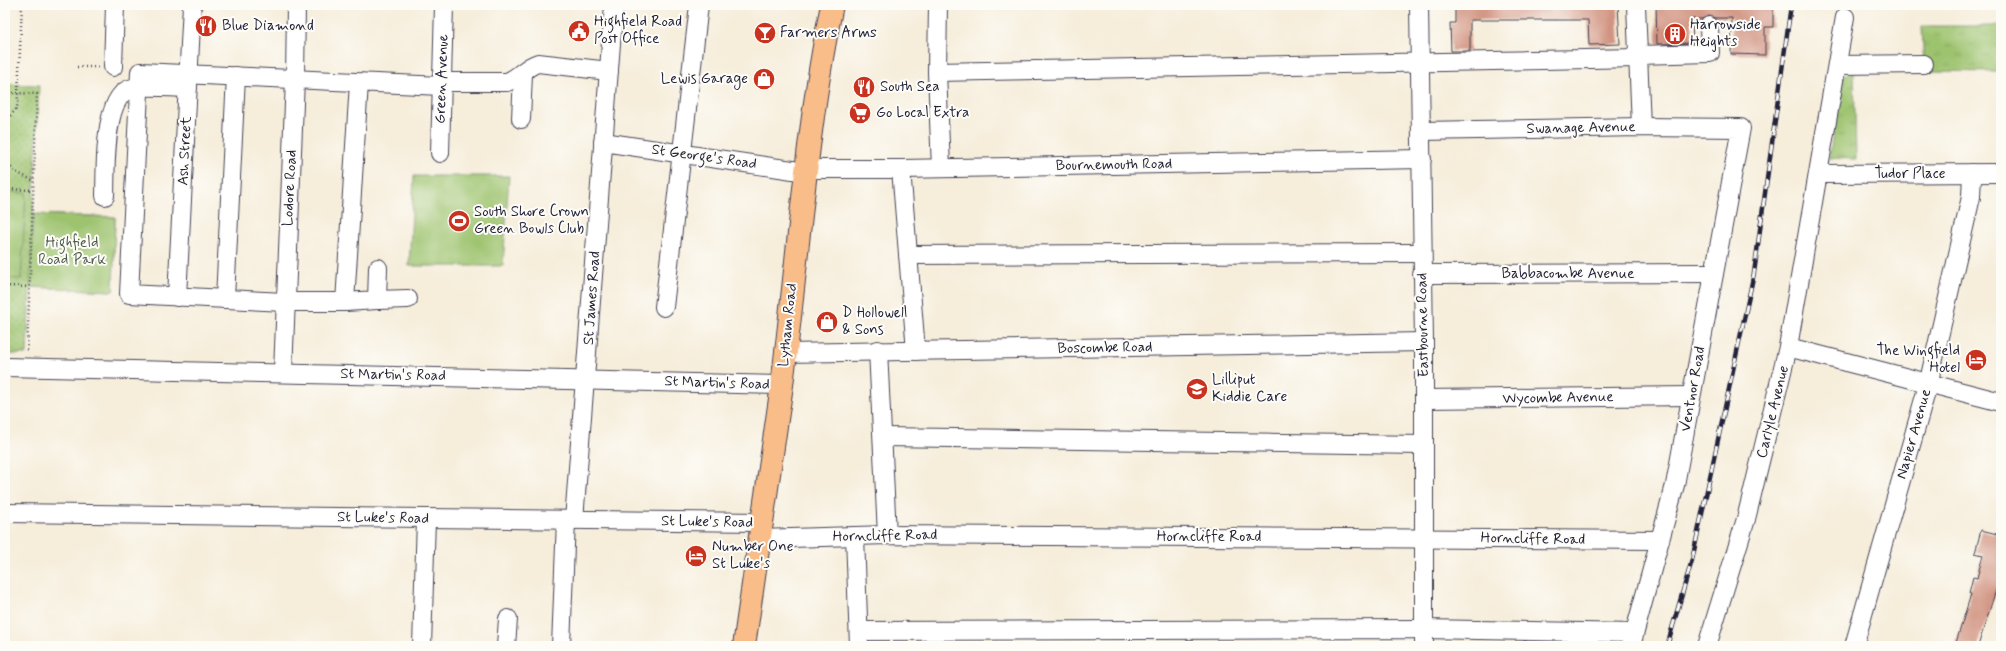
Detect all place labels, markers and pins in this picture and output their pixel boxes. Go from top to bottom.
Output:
place label: Highfield Road Post Office [594,12,682,49]
restaurant icon: Blue Diamond [193,13,219,39]
place label: Harrowside Heights [1690,15,1761,52]
place label: Blue Diamond [222,16,314,36]
public building icon: Highfield Road Post Office [566,18,592,44]
bar icon: Farmers Arms [752,20,778,46]
building icon: Harrowside Heights [1662,21,1688,47]
place label: Farmers Arms [780,23,877,43]
shop icon: Lewis Garage [751,66,777,92]
place label: Lewis Garage [661,69,748,90]
restaurant icon: South Sea [851,74,877,100]
place label: South Sea [880,77,940,97]
supermarket icon: Go Local Extra [847,100,873,126]
place label: Go Local Extra [876,103,969,123]
place label: South Shore Crown Green Bowls Club [474,202,589,239]
sports icon: South Shore Crown Green Bowls Club [446,208,472,234]
place label: D Hollowell & Sons [842,303,907,340]
shop icon: D Hollowell & Sons [814,309,840,335]
place label: The Wingfield Hotel [1877,341,1960,378]
hotel icon: The Wingfield Hotel [1963,347,1989,373]
place label: Lilliput Kiddie Care [1212,370,1288,407]
school or university icon: Lilliput Kiddie Care [1184,376,1210,402]
place label: Number One St Luke's [712,537,794,574]
hotel icon: Number One St Luke's [683,543,709,569]

